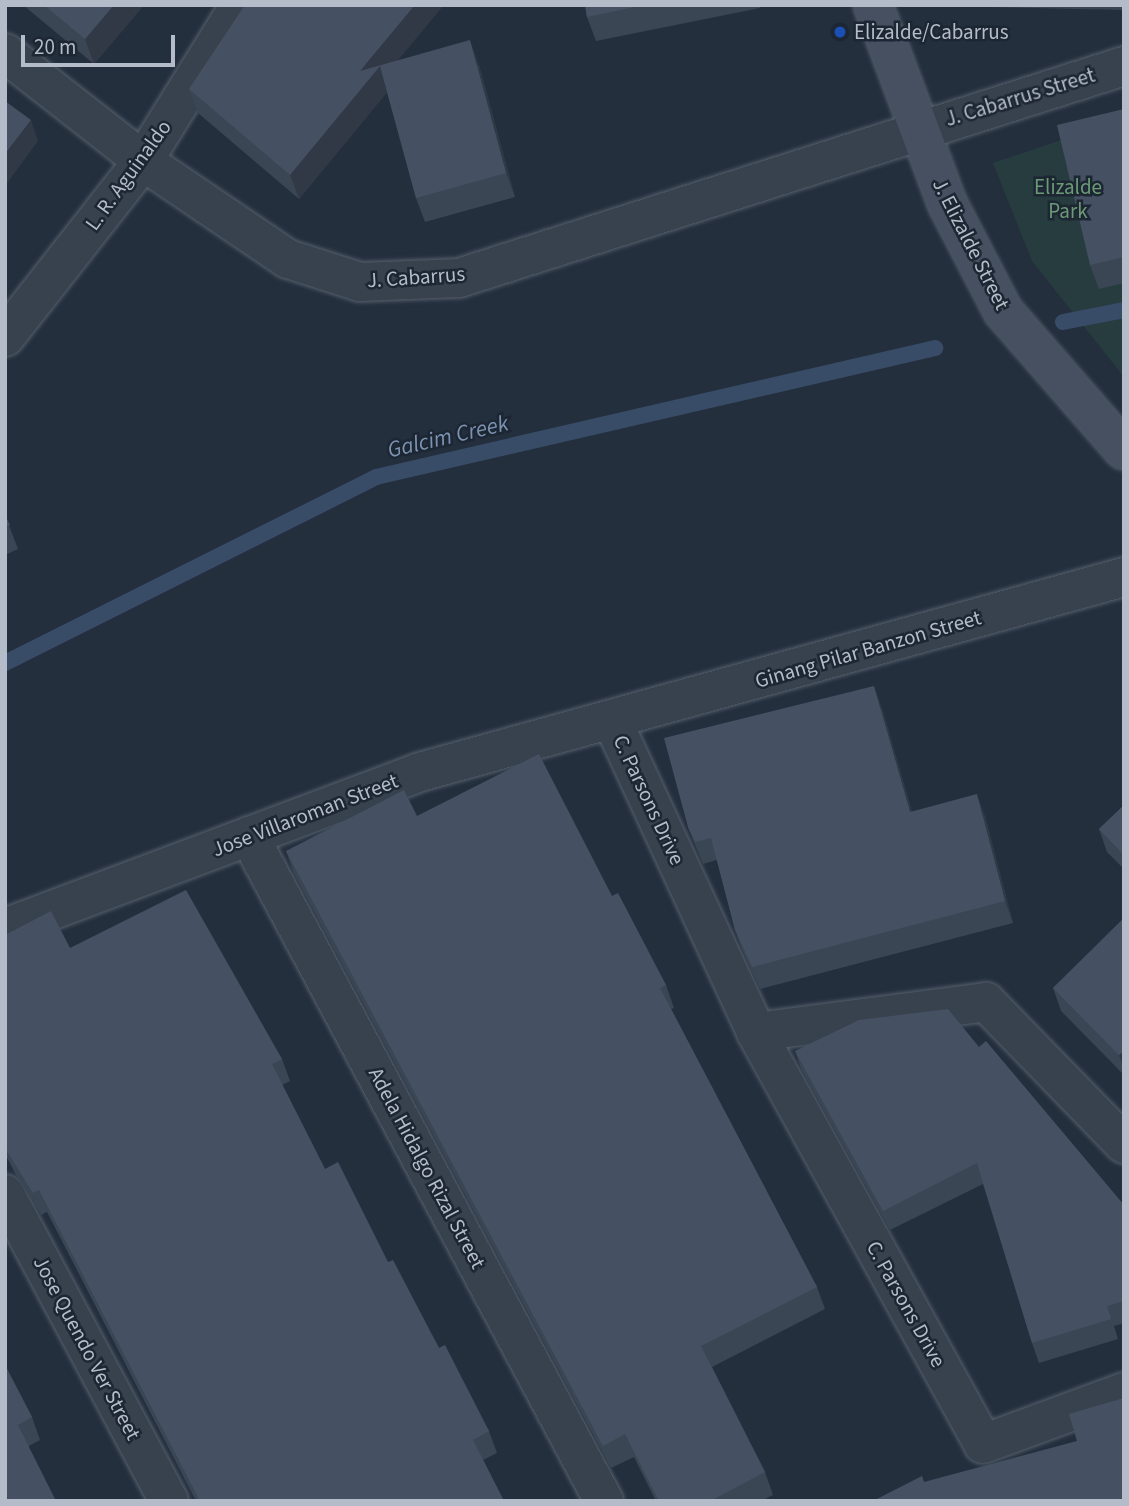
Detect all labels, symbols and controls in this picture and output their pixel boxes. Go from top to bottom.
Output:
place label: Elizalde/Cabarrus [854,19,1008,45]
scale bar [24,21,178,65]
marker: Elizalde/Cabarrus [832,24,848,40]
text: 20 m [34,32,76,62]
street label: J. Cabarrus Street [942,62,1098,132]
street label: L. R. Aguinaldo [80,115,176,235]
street label: J. Elizalde Street [927,174,1015,314]
park label: Elizalde Park [1034,174,1102,224]
street label: J. Cabarrus [366,261,466,293]
water label: Galcim Creek [385,410,511,464]
street label: Ginang Pilar Banzon Street [752,605,984,693]
street label: C. Parsons Drive [608,731,690,869]
street label: Jose Villaroman Street [209,768,401,862]
street label: Adela Hidalgo Rizal Street [363,1063,491,1273]
street label: C. Parsons Drive [861,1236,951,1372]
street label: Jose Quendo Ver Street [28,1252,146,1444]

